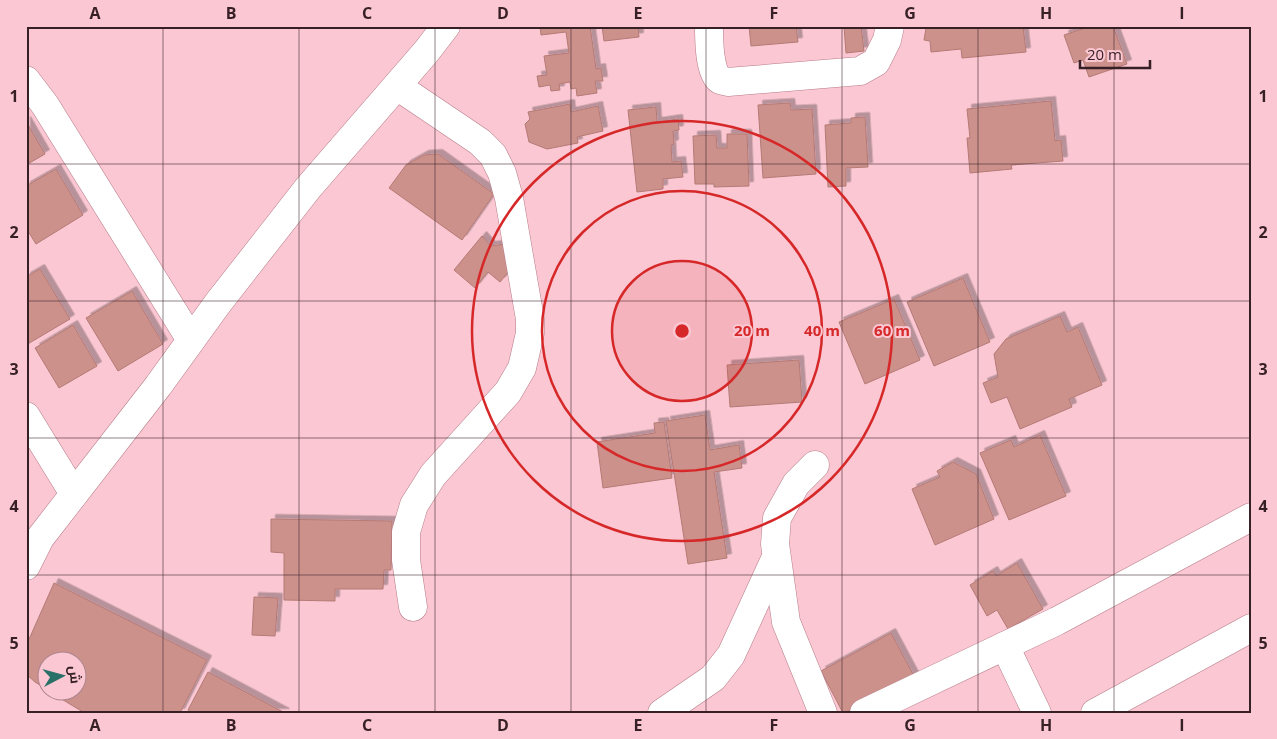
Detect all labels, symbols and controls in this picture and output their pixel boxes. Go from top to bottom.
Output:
text: A [89,2,101,24]
text: B [226,2,236,24]
text: C [362,2,372,24]
text: D [497,2,509,24]
text: E [634,2,643,24]
text: F [770,2,778,24]
text: G [904,2,916,24]
text: H [1040,2,1052,24]
text: I [1179,2,1185,24]
scale bar [1080,38,1150,70]
text: 20 m [1087,44,1122,64]
text: 1 [9,85,19,107]
text: 1 [1258,85,1268,107]
text: 2 [9,221,19,243]
text: 2 [1258,221,1268,243]
text: 20 m [734,320,770,340]
text: 40 m [804,320,840,340]
text: 60 m [874,320,910,340]
centre of rings [673,322,691,340]
text: 3 [9,358,19,380]
text: 3 [1258,358,1268,380]
text: 4 [9,495,19,517]
text: 4 [1258,495,1268,517]
text: 5 [9,632,19,654]
text: 5 [1258,632,1268,654]
north arrow [38,652,88,702]
text: ش [65,665,86,685]
text: A [89,714,101,736]
text: B [226,714,236,736]
text: C [362,714,372,736]
text: D [497,714,509,736]
text: E [634,714,643,736]
text: F [770,714,778,736]
text: G [904,714,916,736]
text: H [1040,714,1052,736]
text: I [1179,714,1185,736]

